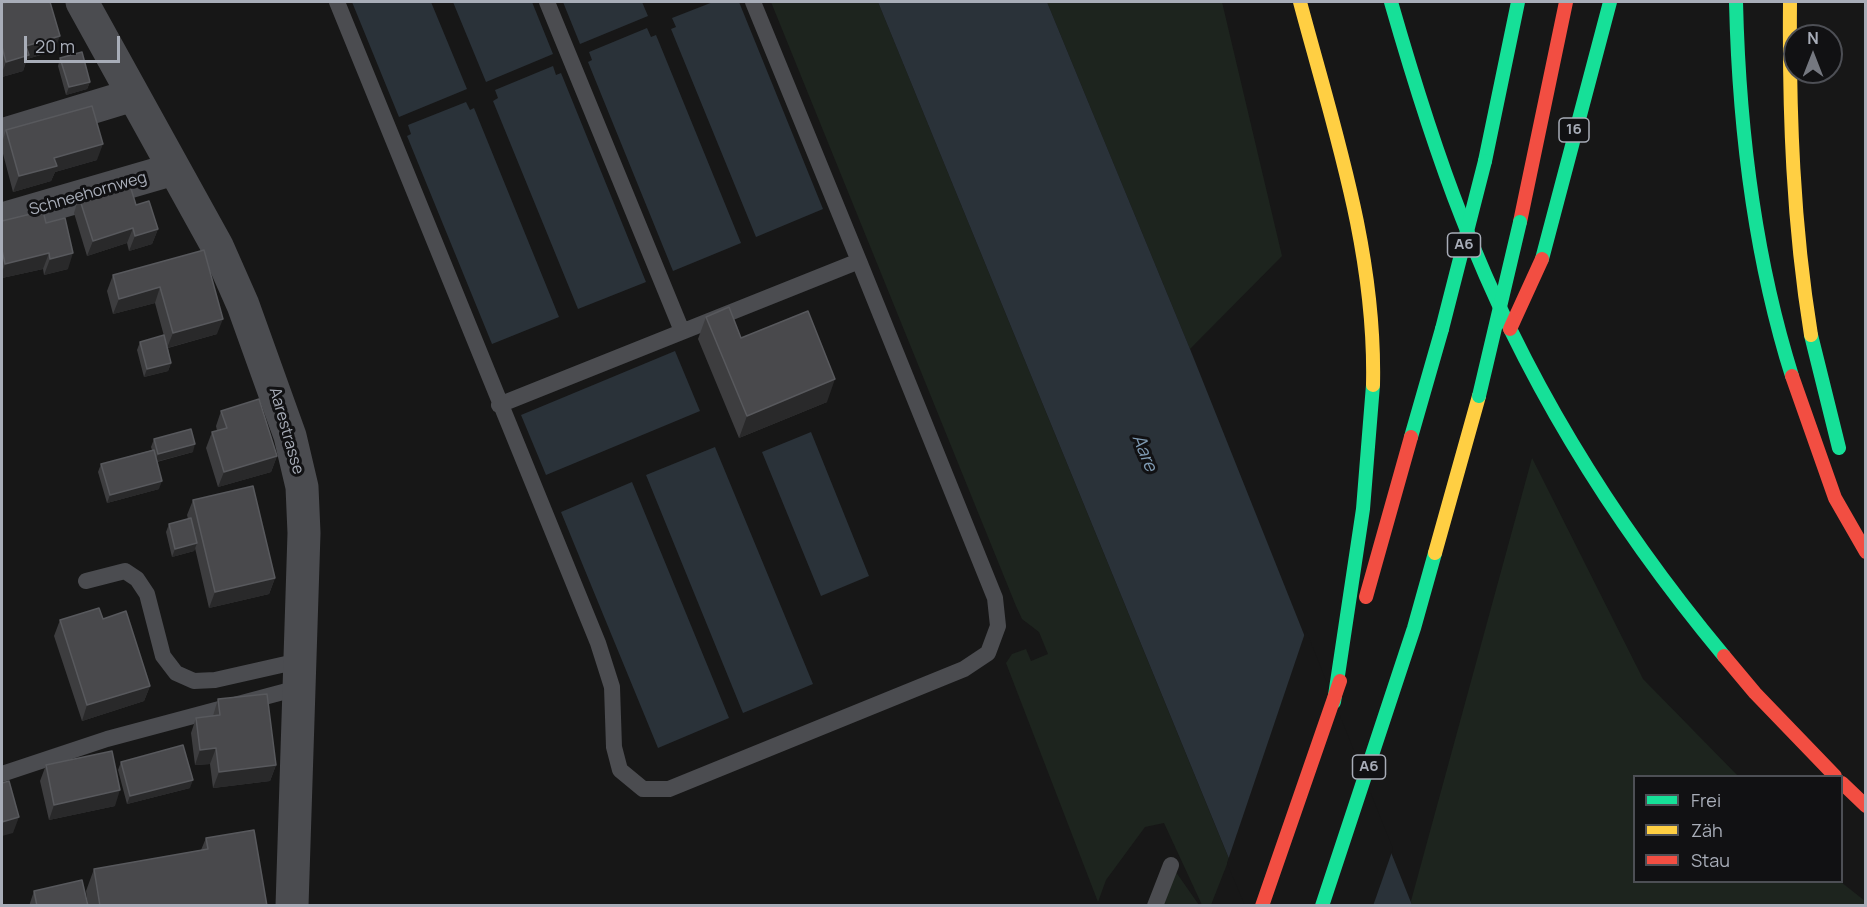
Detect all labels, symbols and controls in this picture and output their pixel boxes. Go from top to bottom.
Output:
scale bar [27,24,123,62]
north arrow [1783,24,1843,84]
text: N [1807,27,1819,49]
text: 20 m [35,34,75,58]
road number: 16 [1559,118,1589,142]
street label: Schneehornweg [27,168,149,220]
road number: A6 [1448,233,1480,257]
street label: Aarestrasse [264,385,308,477]
water label: Aare [1127,431,1161,475]
road number: A6 [1352,755,1386,779]
legend [1633,775,1843,883]
text: Frei [1691,788,1721,812]
text: Zäh [1691,818,1723,842]
text: Stau [1691,848,1730,872]

